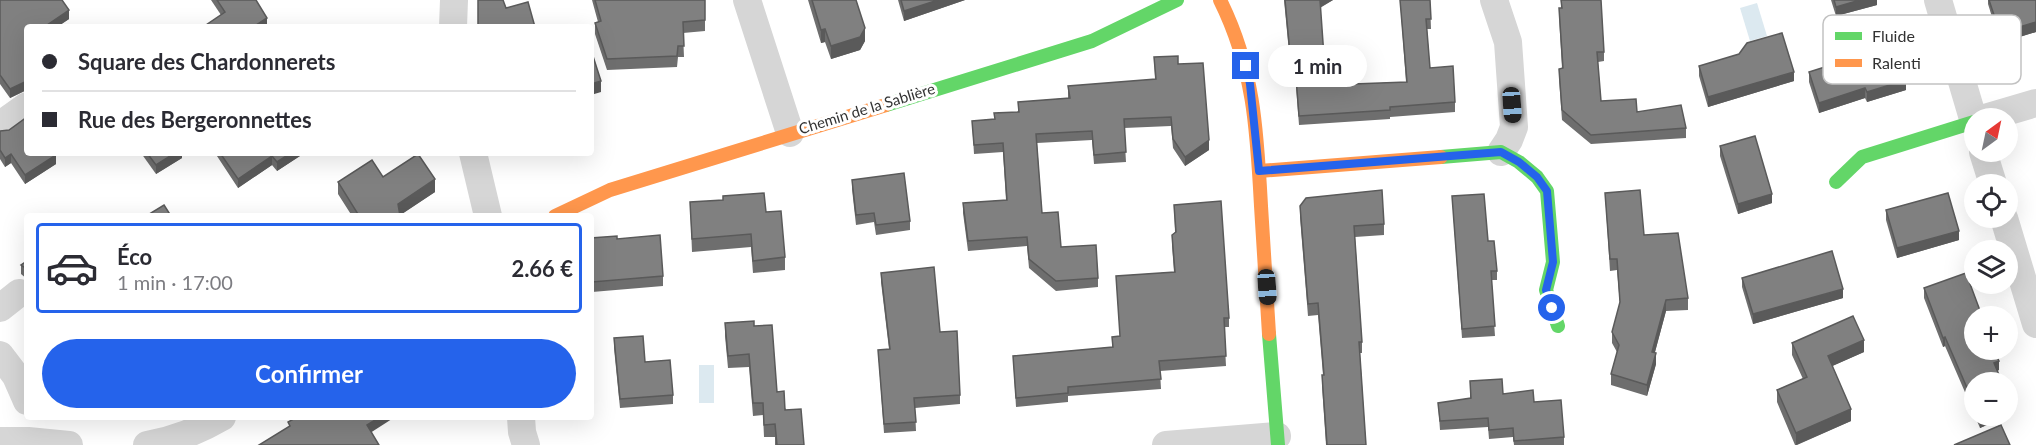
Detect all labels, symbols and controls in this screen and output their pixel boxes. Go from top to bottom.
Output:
legend [1823,15,2021,84]
text: Fluide [1872,26,1915,45]
callout: 1 min [1267,45,1366,87]
text: Square des Chardonnerets [78,48,335,75]
route end [1232,52,1259,79]
text: Ralenti [1872,53,1921,72]
text: 1 min [1293,54,1342,78]
street label: Chemin de la Sablière [796,79,937,137]
car [1502,86,1522,124]
text: Rue des Bergeronnettes [78,106,312,133]
north arrow [1964,108,2018,162]
map controls [1964,108,2018,426]
button: locate [1964,174,2018,228]
button: layers [1964,240,2018,294]
icon: car [45,241,99,295]
text: Éco [117,243,152,270]
text: 2.66 € [511,255,573,282]
car [1257,268,1277,306]
text: 1 min · 17:00 [117,270,233,294]
route start [1538,294,1565,321]
button: + [1964,306,2018,360]
button: Confirmer [42,339,576,408]
button: − [1964,372,2018,426]

